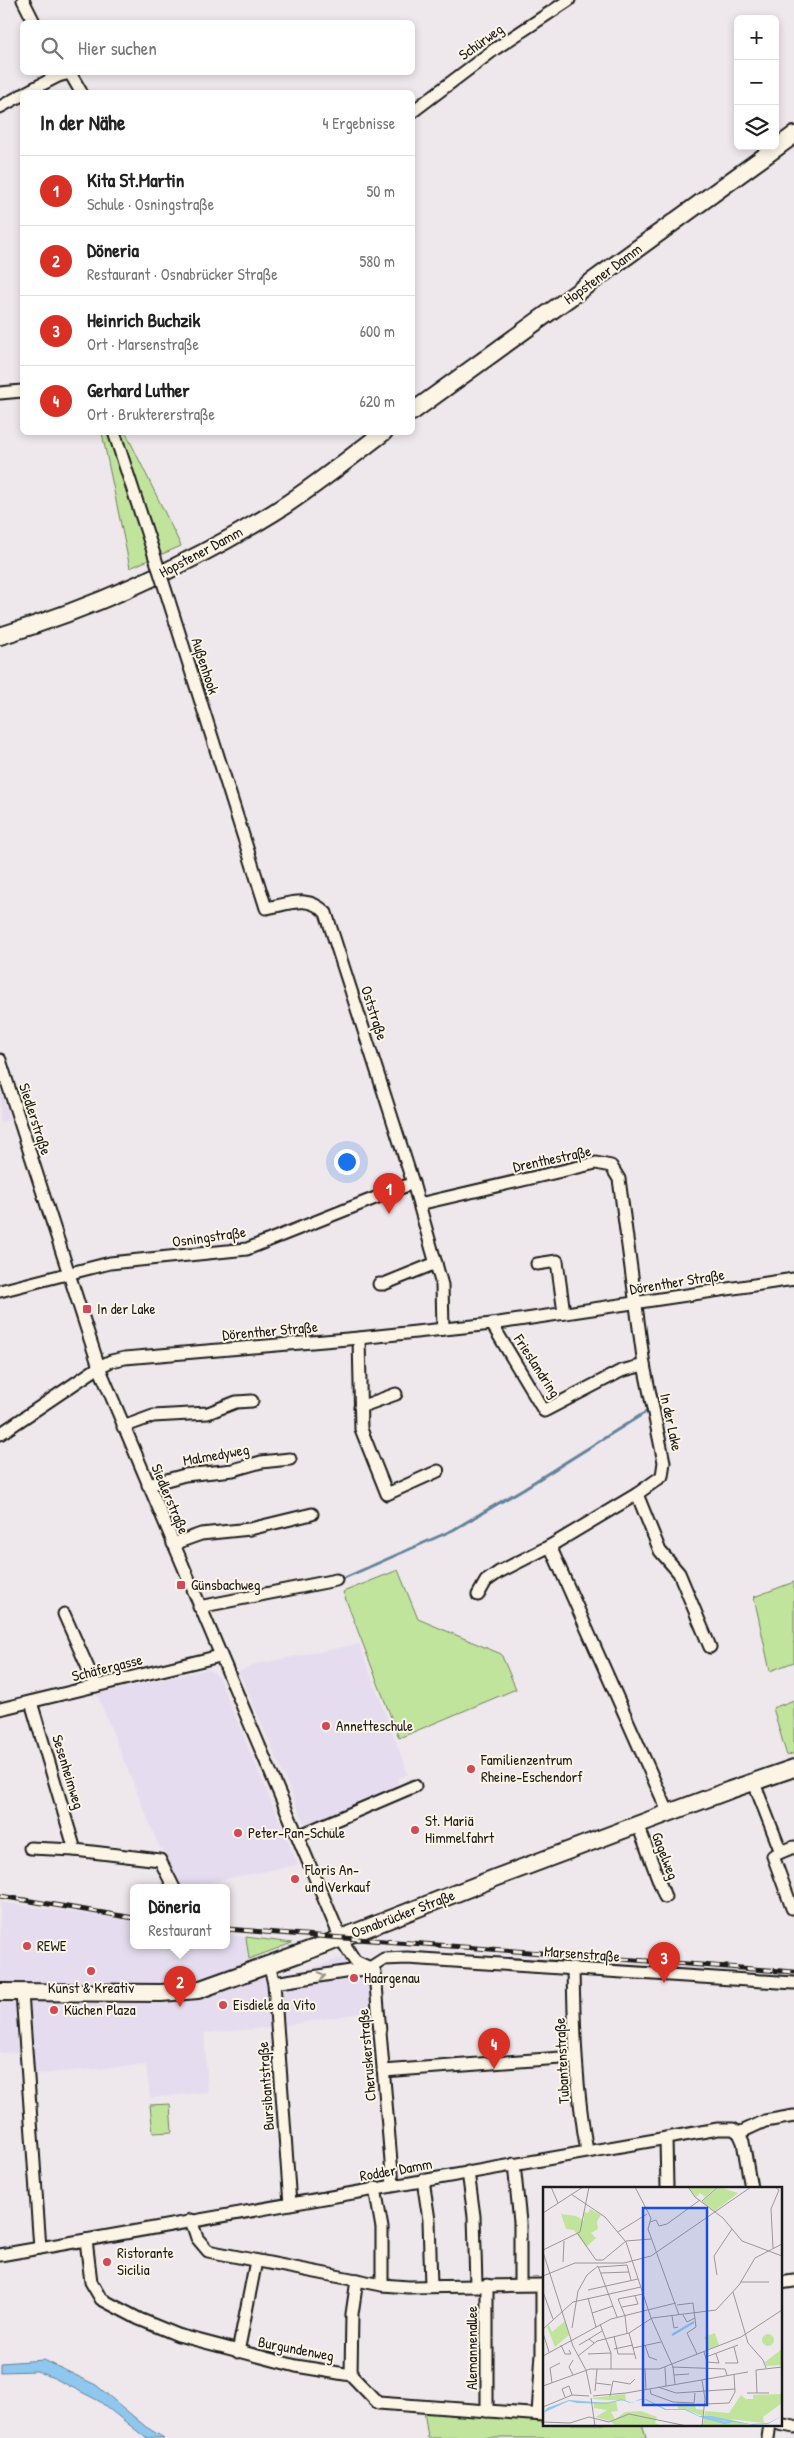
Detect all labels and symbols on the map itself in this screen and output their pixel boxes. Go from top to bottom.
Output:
street label: Schürweg [454,18,508,65]
street label: Hopstener Damm [559,238,646,309]
street label: Hopstener Damm [155,521,246,582]
street label: Außenhook [186,635,225,697]
street label: Oststraße [356,983,393,1043]
street label: Siedlerstraße [14,1080,57,1157]
street label: Drenthestraße [511,1140,593,1177]
your location [334,1149,360,1175]
pin: 1 [373,1173,405,1214]
street label: Osningstraße [171,1221,247,1252]
street label: Dörenther Straße [628,1264,726,1299]
place label: In der Lake [97,1298,155,1319]
marker: In der Lake [81,1303,93,1315]
street label: Dörenther Straße [221,1316,319,1345]
street label: Frieslandring [509,1329,566,1402]
street label: In der Lake [655,1391,688,1453]
street label: Malmedyweg [181,1438,251,1471]
street label: Siedlerstraße [146,1461,195,1537]
place label: Günsbachweg [191,1574,261,1595]
marker: Günsbachweg [175,1579,187,1591]
street label: Schäfergasse [69,1649,144,1686]
place label: Annetteschule [336,1715,413,1736]
marker: Annetteschule [320,1720,332,1732]
street label: Sesenheimweg [47,1732,90,1812]
place label: Familienzentrum Rheine-Eschendorf [480,1749,583,1787]
marker: Familienzentrum Rheine-Eschendorf [465,1763,477,1775]
place label: St. Mariä Himmelfahrt [425,1810,495,1848]
place label: Peter-Pan-Schule [248,1822,345,1843]
marker: St. Mariä Himmelfahrt [409,1824,421,1836]
marker: Peter-Pan-Schule [232,1827,244,1839]
street label: Gagelweg [647,1829,684,1883]
place label: Floris An- und Verkauf [304,1859,371,1897]
marker: Floris An- und Verkauf [289,1873,301,1885]
street label: Osnabrücker Straße [348,1884,458,1943]
place label: REWE [37,1935,67,1956]
marker: REWE [21,1940,33,1952]
street label: Marsenstraße [544,1940,621,1967]
pin: 3 [648,1942,680,1983]
marker: Kunst & Kreativ [85,1965,97,1977]
pin: 2 [164,1966,196,2007]
place label: Haargenau [364,1967,420,1988]
one-way arrow [317,1971,326,1981]
marker: Haargenau [348,1972,360,1984]
place label: Kunst & Kreativ [48,1977,134,1998]
place label: Eisdiele da Vito [233,1994,316,2015]
place label: Küchen Plaza [64,1999,136,2020]
marker: Eisdiele da Vito [217,1999,229,2011]
marker: Küchen Plaza [48,2004,60,2016]
street label: Cheruskerstraße [352,2008,381,2102]
street label: Tubantenstraße [549,2017,574,2105]
pin: 4 [478,2028,510,2069]
street label: Bursibantstraße [252,2041,279,2131]
street label: Rodder Damm [358,2153,434,2186]
inset map [543,2187,782,2426]
place label: Ristorante Sicilia [117,2242,174,2280]
marker: Ristorante Sicilia [101,2256,113,2268]
street label: Alemannenallee [461,2306,482,2390]
street label: Burgundenweg [256,2331,336,2366]

